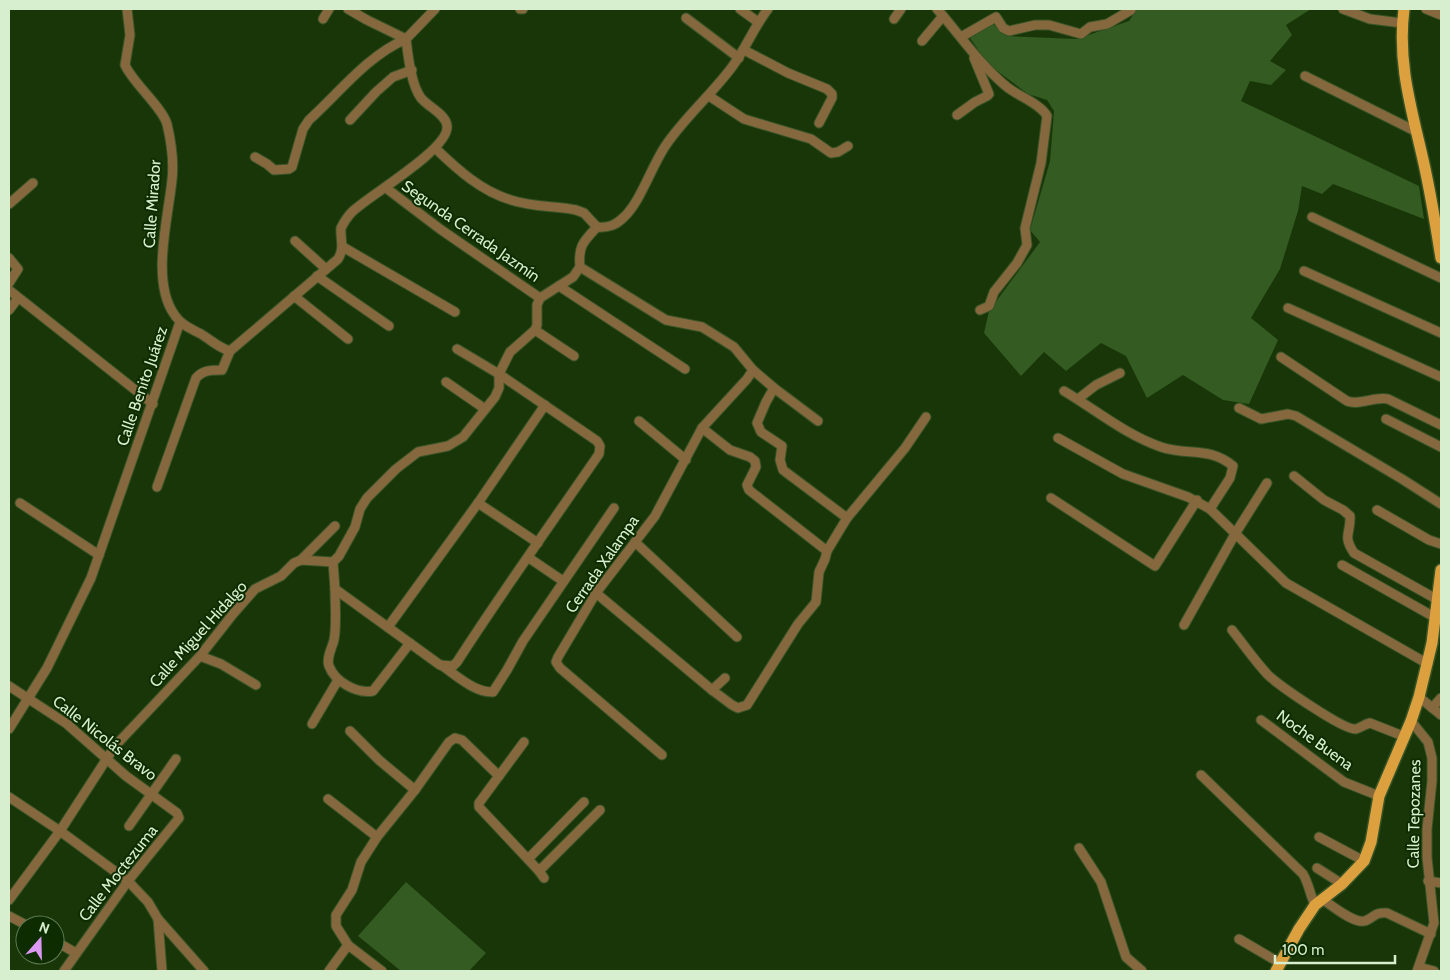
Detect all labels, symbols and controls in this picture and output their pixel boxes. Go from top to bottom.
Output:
street label: Calle Mirador [139,158,165,249]
street label: Segunda Cerrada Jazmín [398,176,544,286]
street label: Calle Benito Juárez [113,323,172,448]
street label: Cerrada Xalampa [561,511,643,617]
street label: Calle Miguel Hidalgo [145,577,251,691]
street label: Calle Nicolás Bravo [49,691,161,785]
street label: Noche Buena [1273,706,1357,774]
street label: Calle Tepozanes [1404,759,1424,869]
street label: Calle Moctezuma [75,821,162,925]
north arrow [15,915,65,965]
text: N [37,918,52,938]
scale bar [1275,932,1395,964]
text: 100 m [1282,941,1324,959]

